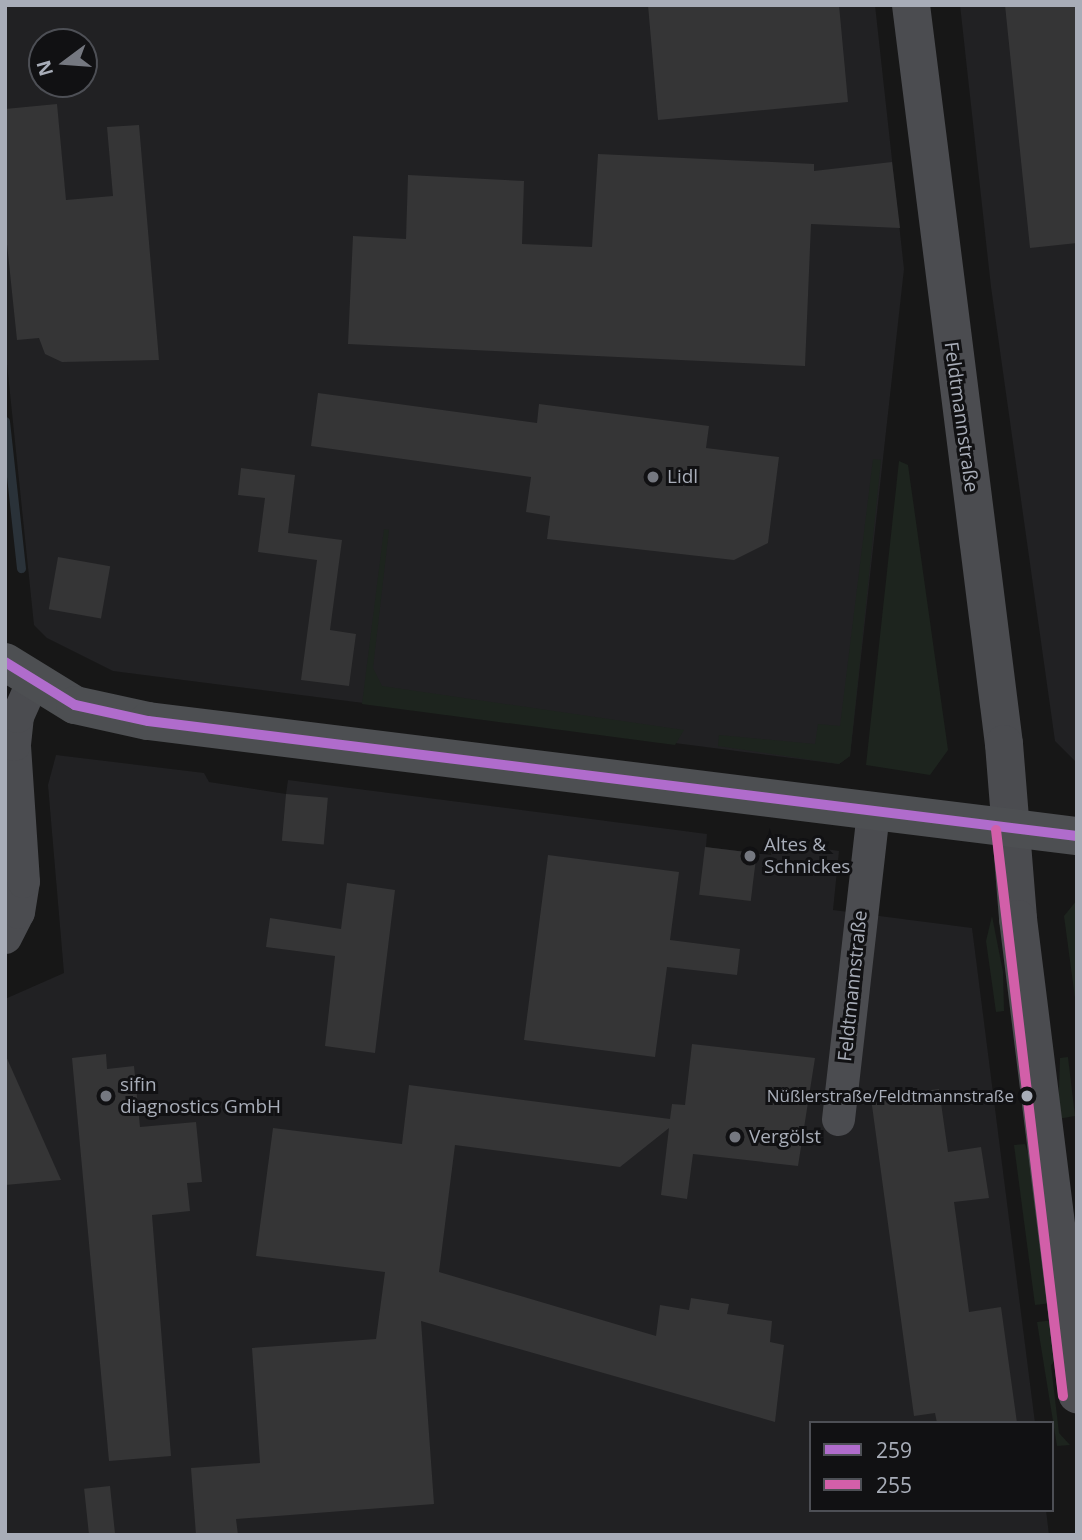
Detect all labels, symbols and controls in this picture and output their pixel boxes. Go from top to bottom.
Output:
north arrow [28,28,98,98]
text: N [30,57,59,79]
street label: Feldtmannstraße [939,340,983,494]
place label: Lidl [667,466,698,488]
marker: Lidl [645,469,661,485]
place label: Altes & Schnickes [764,834,850,878]
marker: Altes & Schnickes [742,848,758,864]
street label: Feldtmannstraße [834,909,872,1063]
place label: sifin diagnostics GmbH [120,1074,281,1118]
place label: Nüßlerstraße/Feldtmannstraße [767,1086,1014,1106]
marker: sifin diagnostics GmbH [98,1088,114,1104]
marker: Nüßlerstraße/Feldtmannstraße [1020,1089,1034,1103]
place label: Vergölst [749,1126,821,1148]
marker: Vergölst [727,1129,743,1145]
legend [809,1421,1054,1512]
text: 259 [876,1436,912,1464]
text: 255 [876,1471,912,1499]

